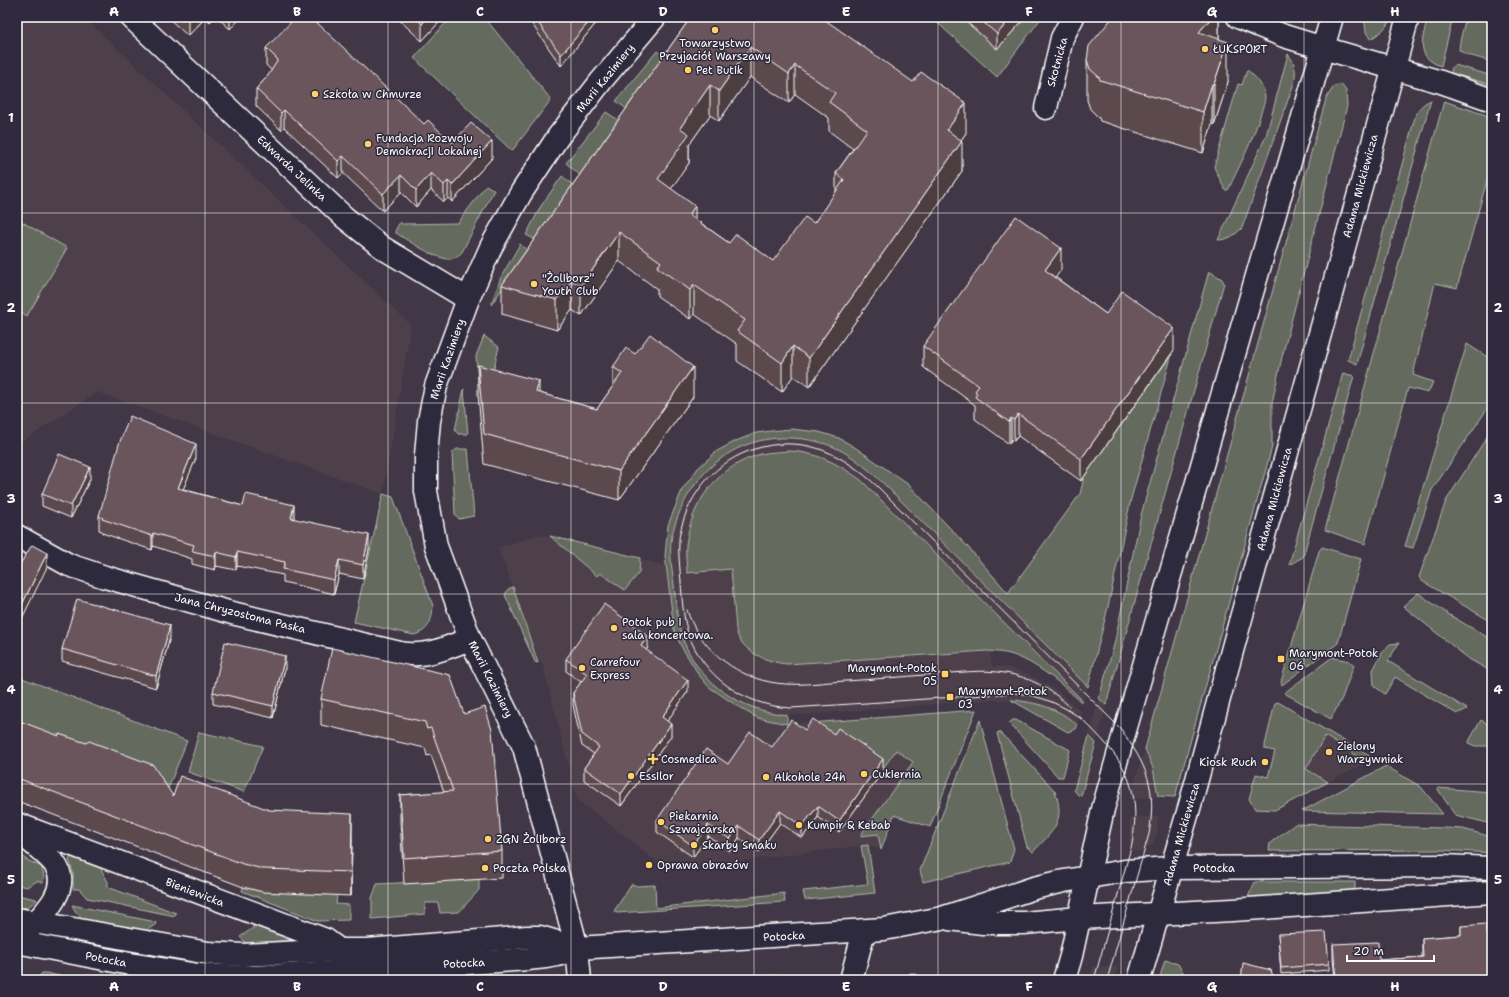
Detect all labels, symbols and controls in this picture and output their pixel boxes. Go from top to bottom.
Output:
text: A [109,3,119,20]
text: B [293,3,301,20]
text: C [476,3,484,20]
text: D [658,3,668,20]
text: E [842,3,851,20]
text: F [1025,3,1033,20]
text: G [1207,3,1218,20]
text: H [1390,3,1400,20]
marker: Towarzystwo Przyjaciół Warszawy [710,25,720,35]
place label: Towarzystwo Przyjaciół Warszawy [659,36,771,64]
street label: Skotnicka [1044,36,1071,89]
street label: Marii Kazimiery [573,41,638,116]
place label: ŁUKSPORT [1212,42,1267,57]
marker: ŁUKSPORT [1200,44,1210,54]
place label: Pet Butik [696,63,743,78]
marker: Pet Butik [683,65,693,75]
place label: Szkoła w Chmurze [323,87,422,102]
marker: Szkoła w Chmurze [310,89,320,99]
text: 1 [8,109,14,126]
text: 1 [1495,109,1501,126]
place label: Fundacja Rozwoju Demokracji Lokalnej [376,131,482,159]
street label: Edwarda Jelinka [254,132,330,205]
street label: Adama Mickiewicza [1339,132,1382,240]
marker: Fundacja Rozwoju Demokracji Lokalnej [363,139,373,149]
place label: "Żoliborz" Youth Club [542,271,598,299]
marker: "Żoliborz" Youth Club [529,279,539,289]
text: 2 [6,299,16,316]
text: 2 [1493,299,1503,316]
street label: Marii Kazimiery [427,317,468,402]
street label: Adama Mickiewicza [1253,445,1296,553]
text: 3 [6,490,16,507]
text: 3 [1493,490,1503,507]
street label: Jana Chryzostoma Paska [173,590,307,637]
place label: Potok pub i sala koncertowa. [622,615,713,643]
marker: Potok pub i sala koncertowa. [609,623,619,633]
street label: Marii Kazimiery [465,638,516,720]
place label: Marymont-Potok 06 [1289,646,1378,674]
marker: Marymont-Potok 06 [1276,654,1286,664]
place label: Carrefour Express [590,655,641,683]
place label: Marymont-Potok 05 [848,661,937,689]
marker: Carrefour Express [577,663,587,673]
marker: Marymont-Potok 05 [940,669,950,679]
text: 4 [6,681,16,698]
text: 4 [1493,681,1503,698]
place label: Marymont-Potok 03 [958,684,1047,712]
marker: Marymont-Potok 03 [945,692,955,702]
place label: Zielony Warzywniak [1337,739,1403,767]
marker: Zielony Warzywniak [1324,747,1334,757]
place label: Cosmedica [661,752,717,767]
marker: Cosmedica [648,754,658,764]
place label: Kiosk Ruch [1199,755,1257,770]
marker: Kiosk Ruch [1260,757,1270,767]
place label: Cukiernia [872,767,921,782]
place label: Essilor [639,769,674,784]
marker: Cukiernia [859,769,869,779]
place label: Alkohole 24h [774,770,846,785]
marker: Essilor [626,771,636,781]
marker: Alkohole 24h [761,772,771,782]
street label: Adama Mickiewicza [1160,781,1203,888]
place label: Piekarnia Szwajcarska [669,809,735,837]
marker: Piekarnia Szwajcarska [656,817,666,827]
place label: Kumpir & Kebab [807,818,890,833]
marker: Kumpir & Kebab [794,820,804,830]
place label: ZGN Żoliborz [496,832,566,847]
marker: ZGN Żoliborz [483,834,493,844]
place label: Skarby Smaku [702,838,777,853]
marker: Skarby Smaku [689,840,699,850]
place label: Oprawa obrazów [657,858,749,873]
marker: Oprawa obrazów [644,860,654,870]
place label: Poczta Polska [493,861,567,876]
street label: Potocka [1193,861,1235,876]
marker: Poczta Polska [480,863,490,873]
text: 5 [7,871,15,888]
text: 5 [1494,871,1502,888]
street label: Bieniewicka [163,874,227,911]
street label: Potocka [763,928,805,945]
scale bar [1347,937,1434,963]
text: 20 m [1353,943,1384,959]
street label: Potocka [84,948,128,971]
street label: Potocka [443,955,485,972]
text: A [109,978,119,995]
text: B [293,978,301,995]
text: C [476,978,484,995]
text: D [658,978,668,995]
text: E [842,978,851,995]
text: F [1025,978,1033,995]
text: G [1207,978,1218,995]
text: H [1390,978,1400,995]

